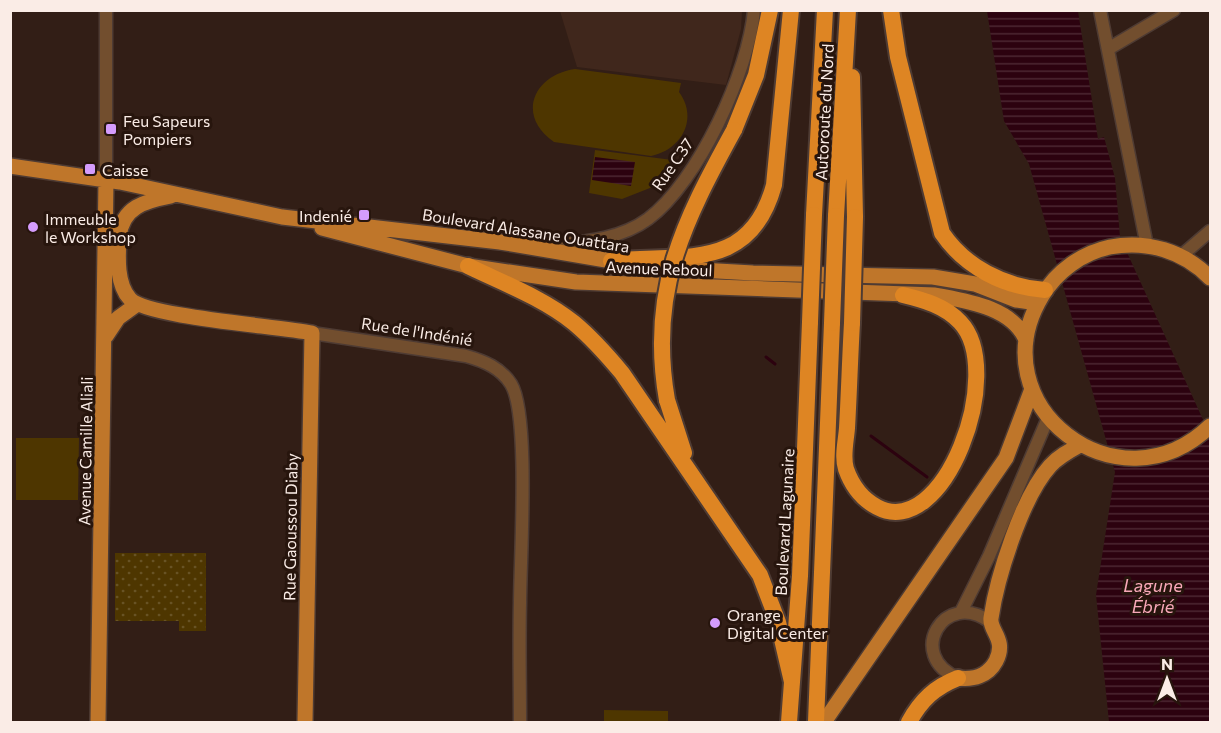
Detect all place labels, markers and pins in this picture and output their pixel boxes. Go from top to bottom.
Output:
place label: Feu Sapeurs Pompiers [123,111,210,148]
marker: Feu Sapeurs Pompiers [104,122,118,136]
place label: Caisse [102,160,148,179]
marker: Caisse [83,162,97,176]
place label: Indenié [299,206,352,225]
marker: Indenié [357,208,371,222]
place label: Immeuble le Workshop [45,209,136,246]
marker: Immeuble le Workshop [26,220,40,234]
place label: Orange Digital Center [727,605,828,642]
marker: Orange Digital Center [708,616,722,630]

